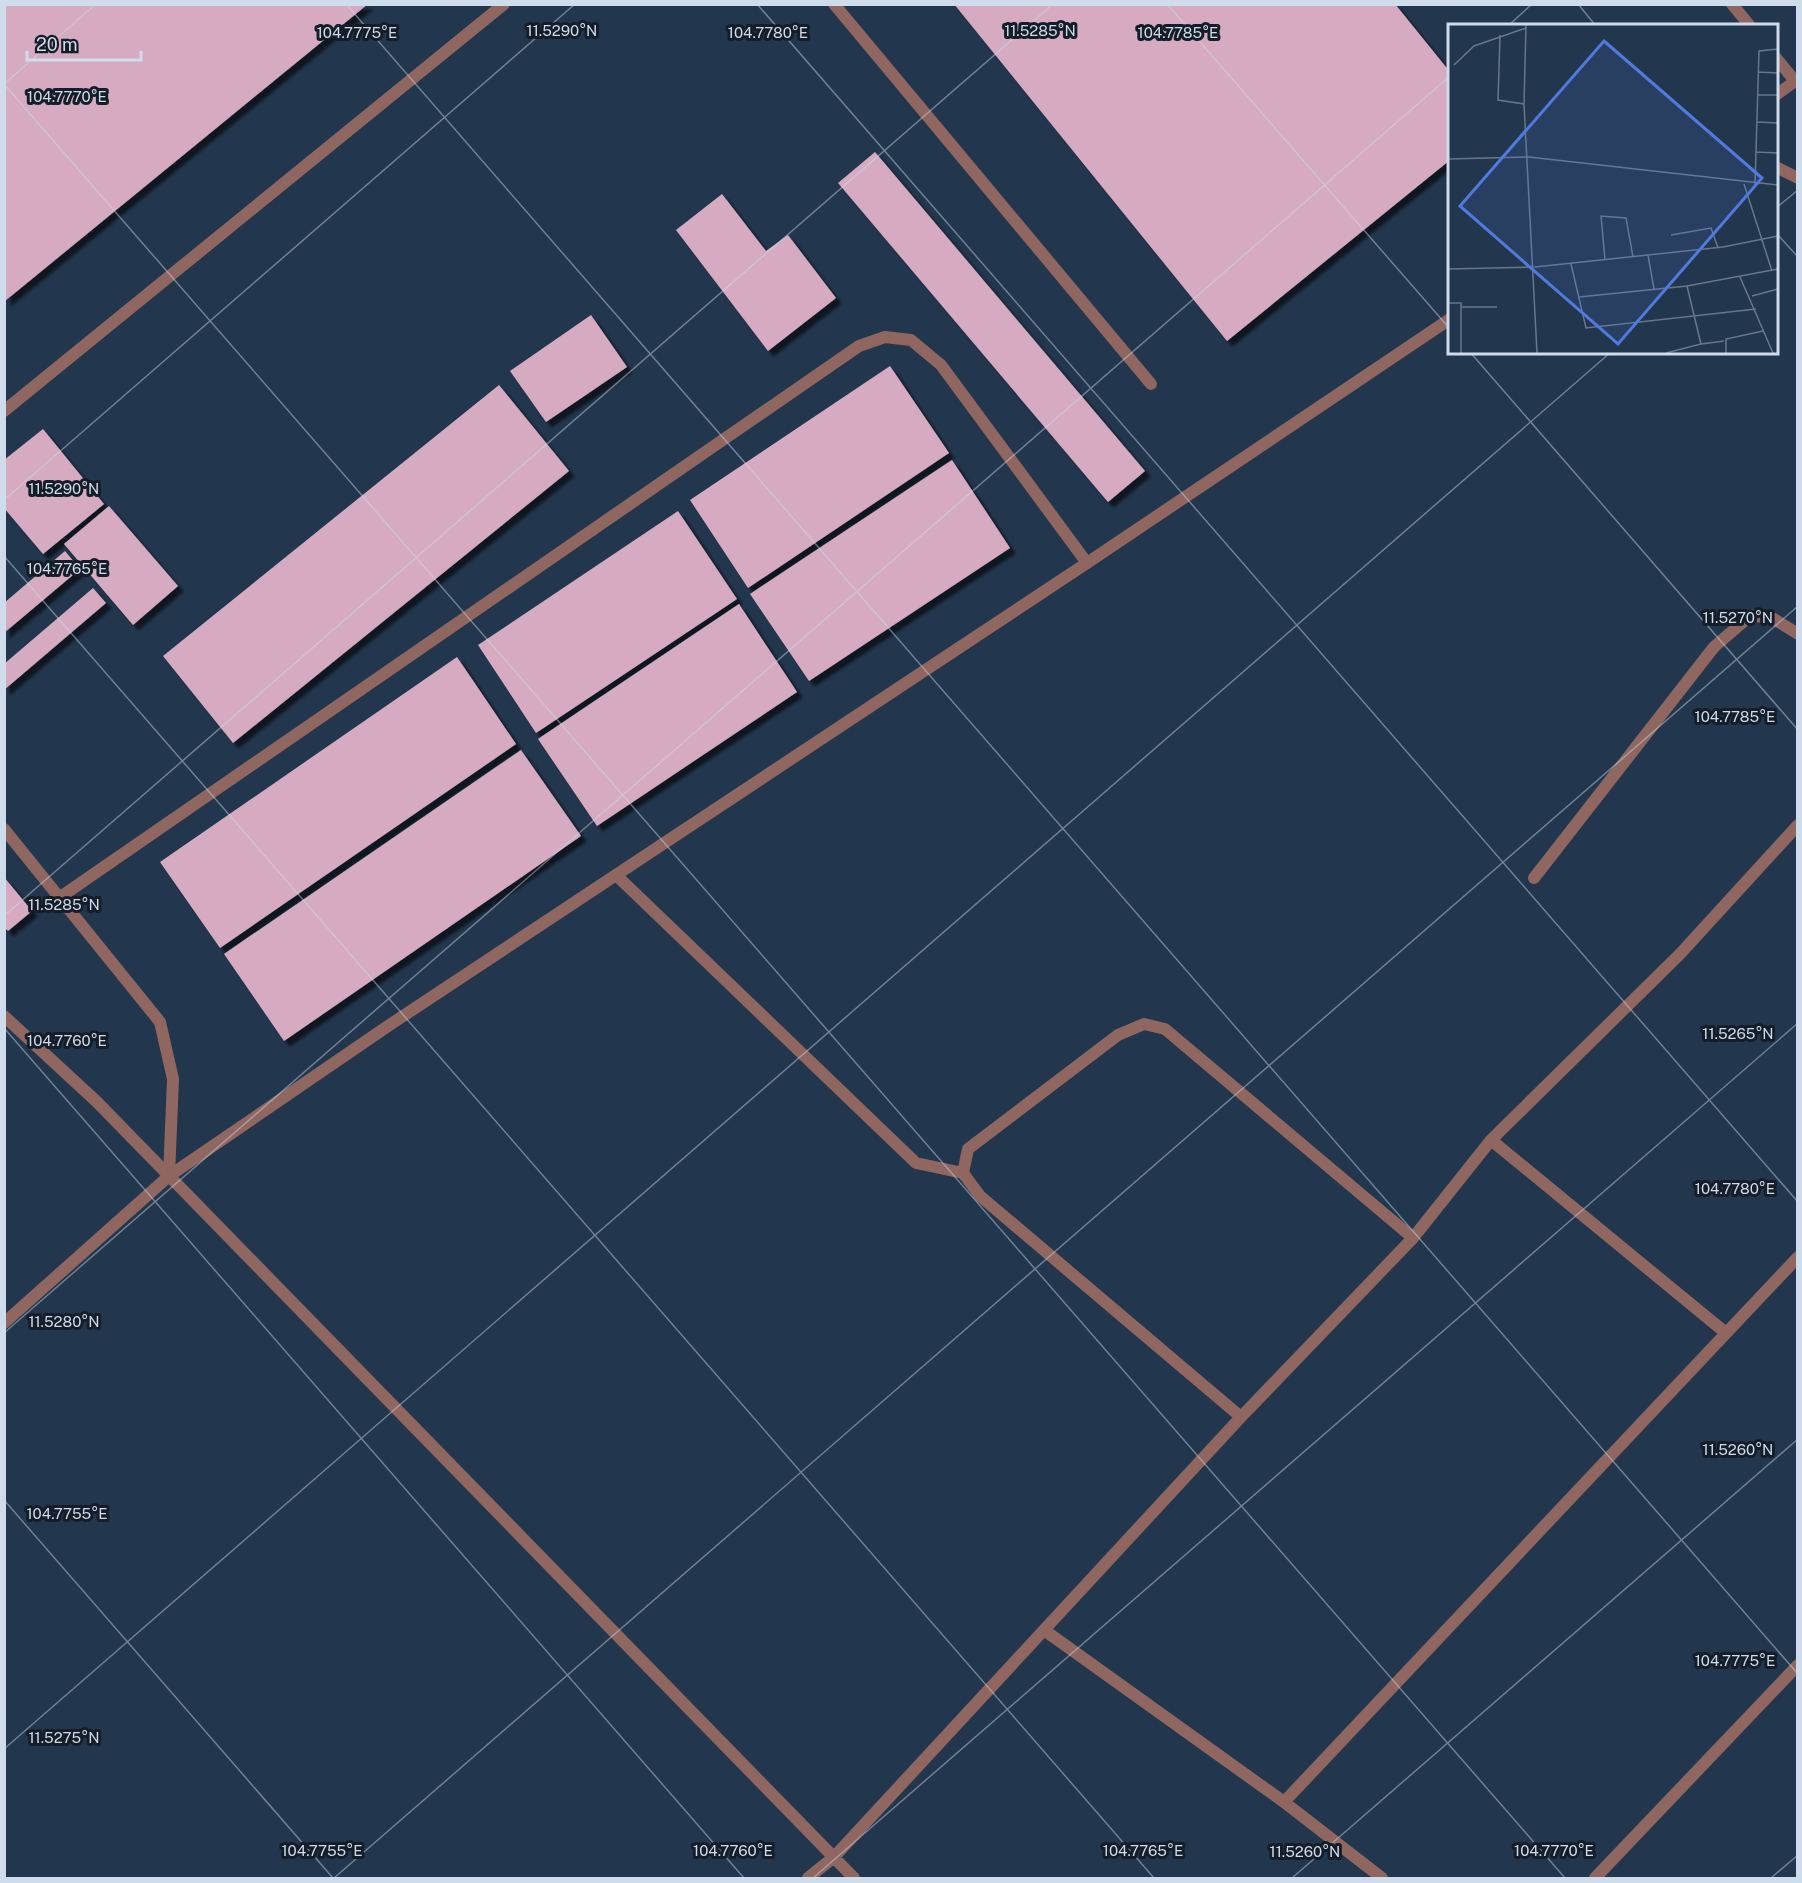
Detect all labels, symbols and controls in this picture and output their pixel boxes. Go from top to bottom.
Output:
text: 11.5290°N [527,22,597,39]
text: 11.5285°N [1004,22,1076,39]
scale bar [27,24,141,62]
text: 104.7775°E [317,24,397,41]
text: 104.7780°E [728,24,808,41]
text: 104.7785°E [1138,24,1218,41]
inset map [1448,24,1778,354]
text: 20 m [36,34,78,55]
text: 104.7770°E [27,88,107,105]
text: 11.5290°N [29,480,99,497]
text: 104.7765°E [27,560,107,577]
text: 11.5270°N [1703,609,1773,626]
text: 104.7785°E [1695,708,1775,725]
text: 11.5285°N [28,896,100,913]
text: 11.5265°N [1702,1025,1774,1042]
text: 104.7760°E [27,1032,107,1049]
text: 104.7780°E [1695,1180,1775,1197]
text: 11.5280°N [28,1313,100,1330]
text: 11.5260°N [1703,1441,1773,1458]
text: 104.7755°E [27,1505,107,1522]
text: 104.7775°E [1695,1652,1775,1669]
text: 11.5275°N [28,1729,100,1746]
text: 104.7755°E [282,1842,362,1859]
text: 104.7760°E [693,1842,773,1859]
text: 104.7765°E [1103,1842,1183,1859]
text: 104.7770°E [1514,1842,1594,1859]
text: 11.5260°N [1270,1843,1340,1860]

